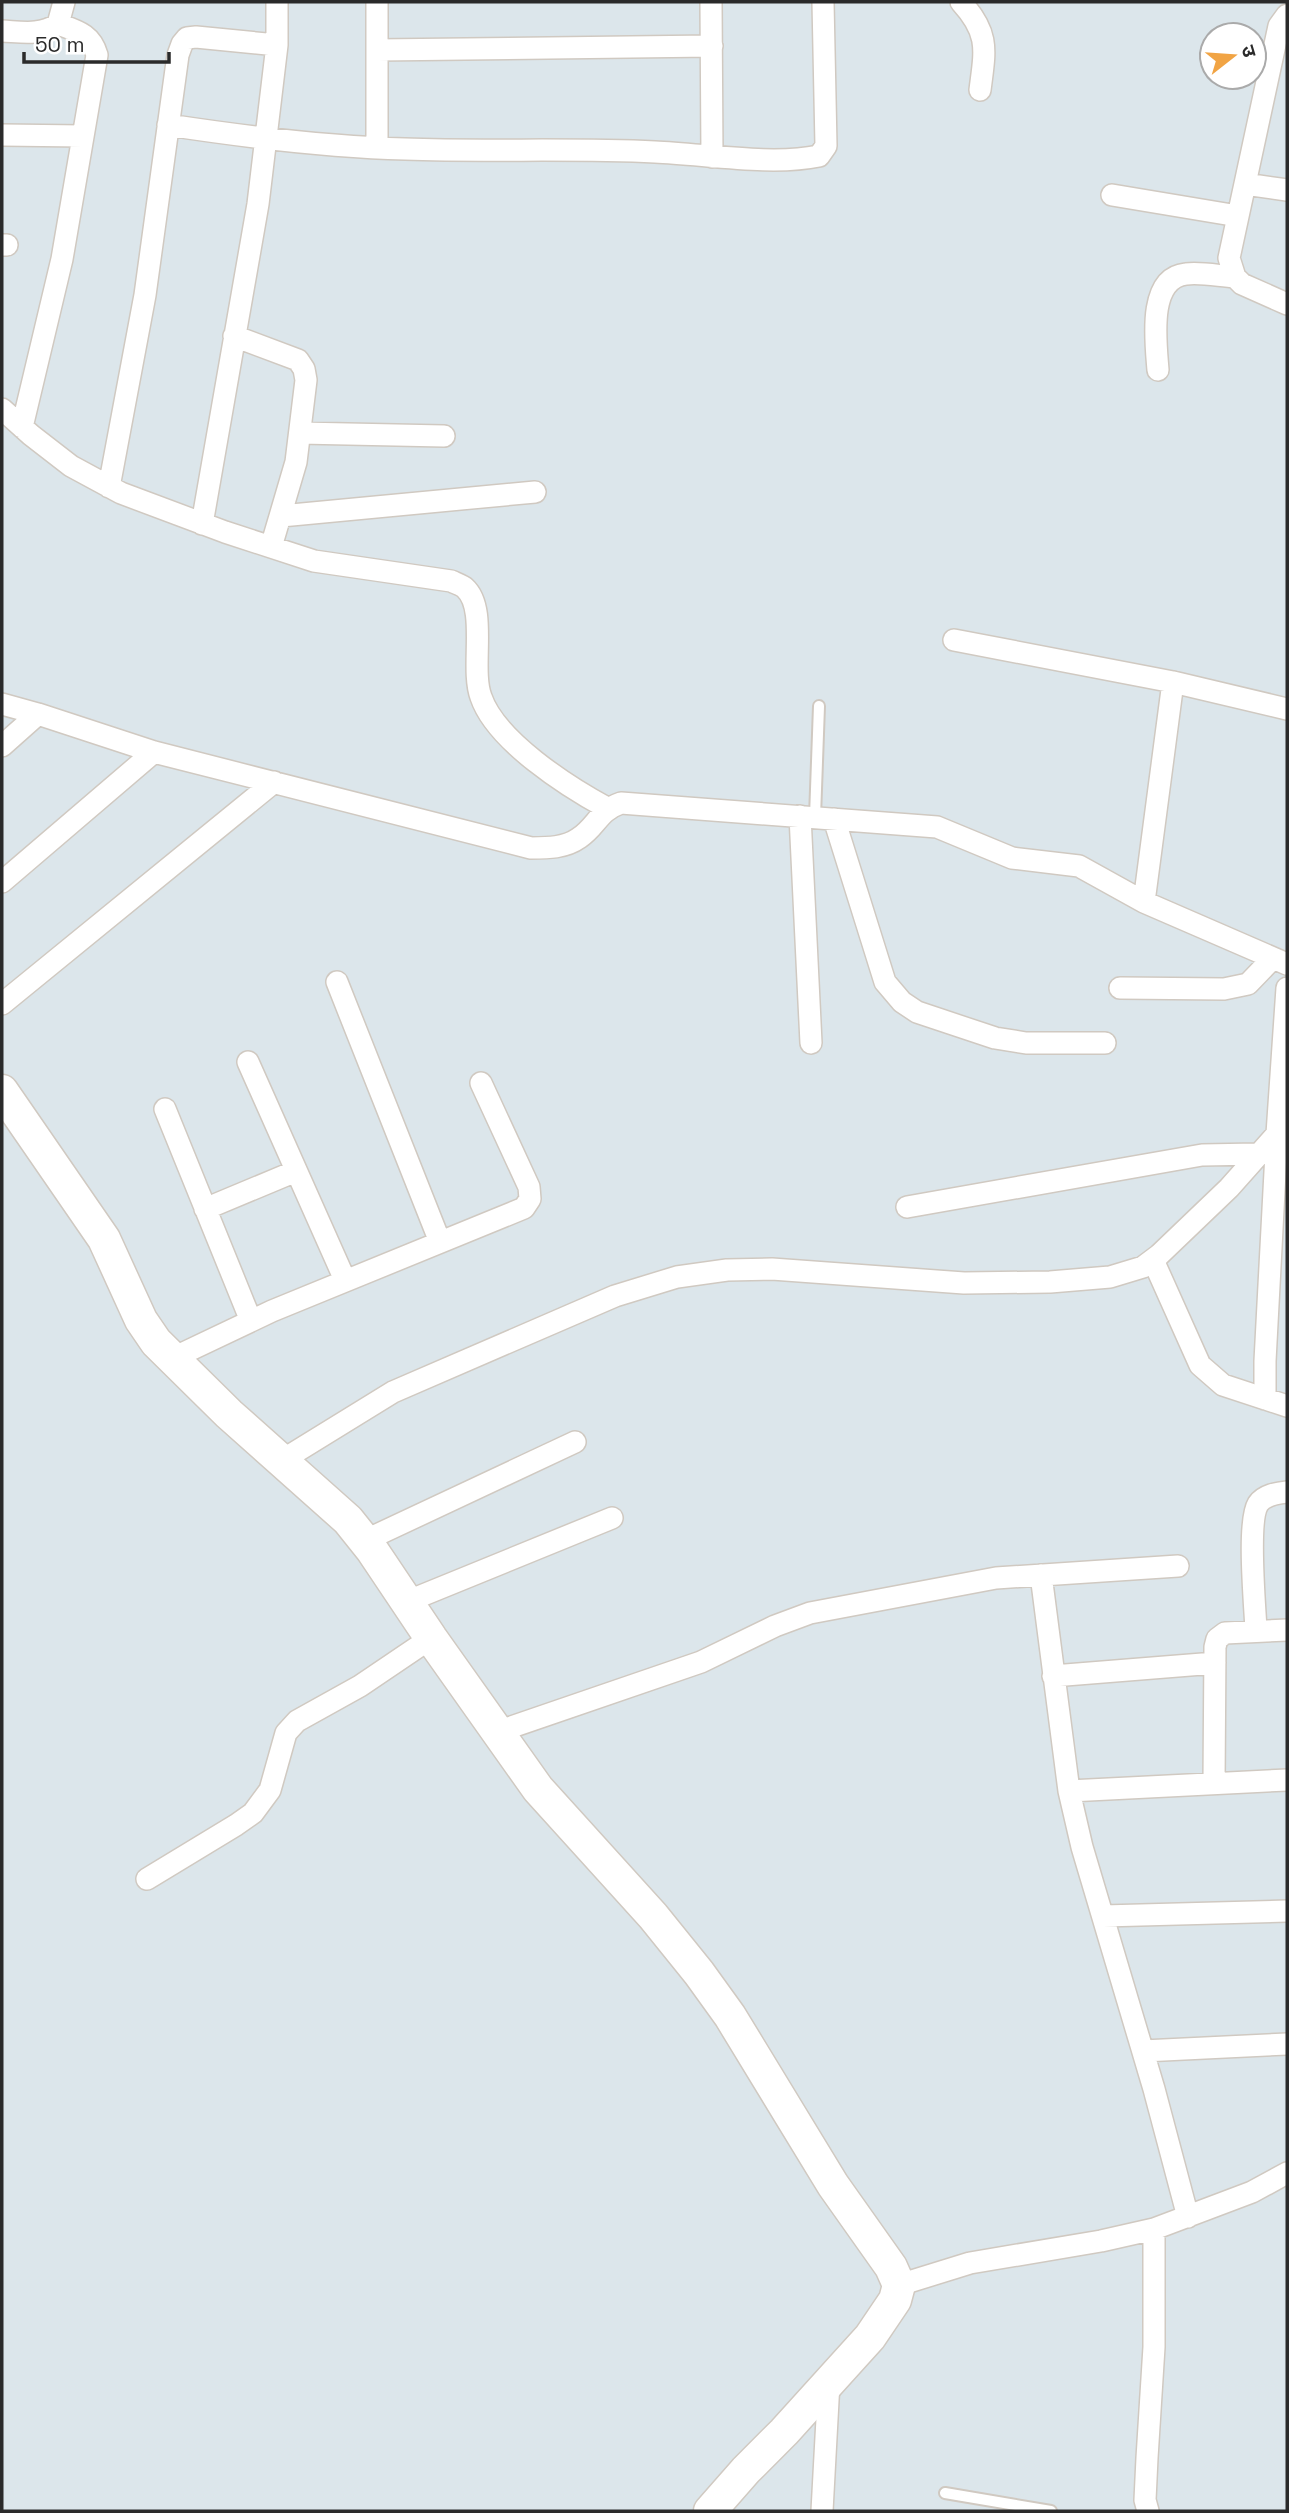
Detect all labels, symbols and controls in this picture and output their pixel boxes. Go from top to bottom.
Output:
scale bar [24,21,170,65]
north arrow [1198,21,1268,91]
text: 50 m [35,31,85,58]
text: उ [1235,42,1263,61]

